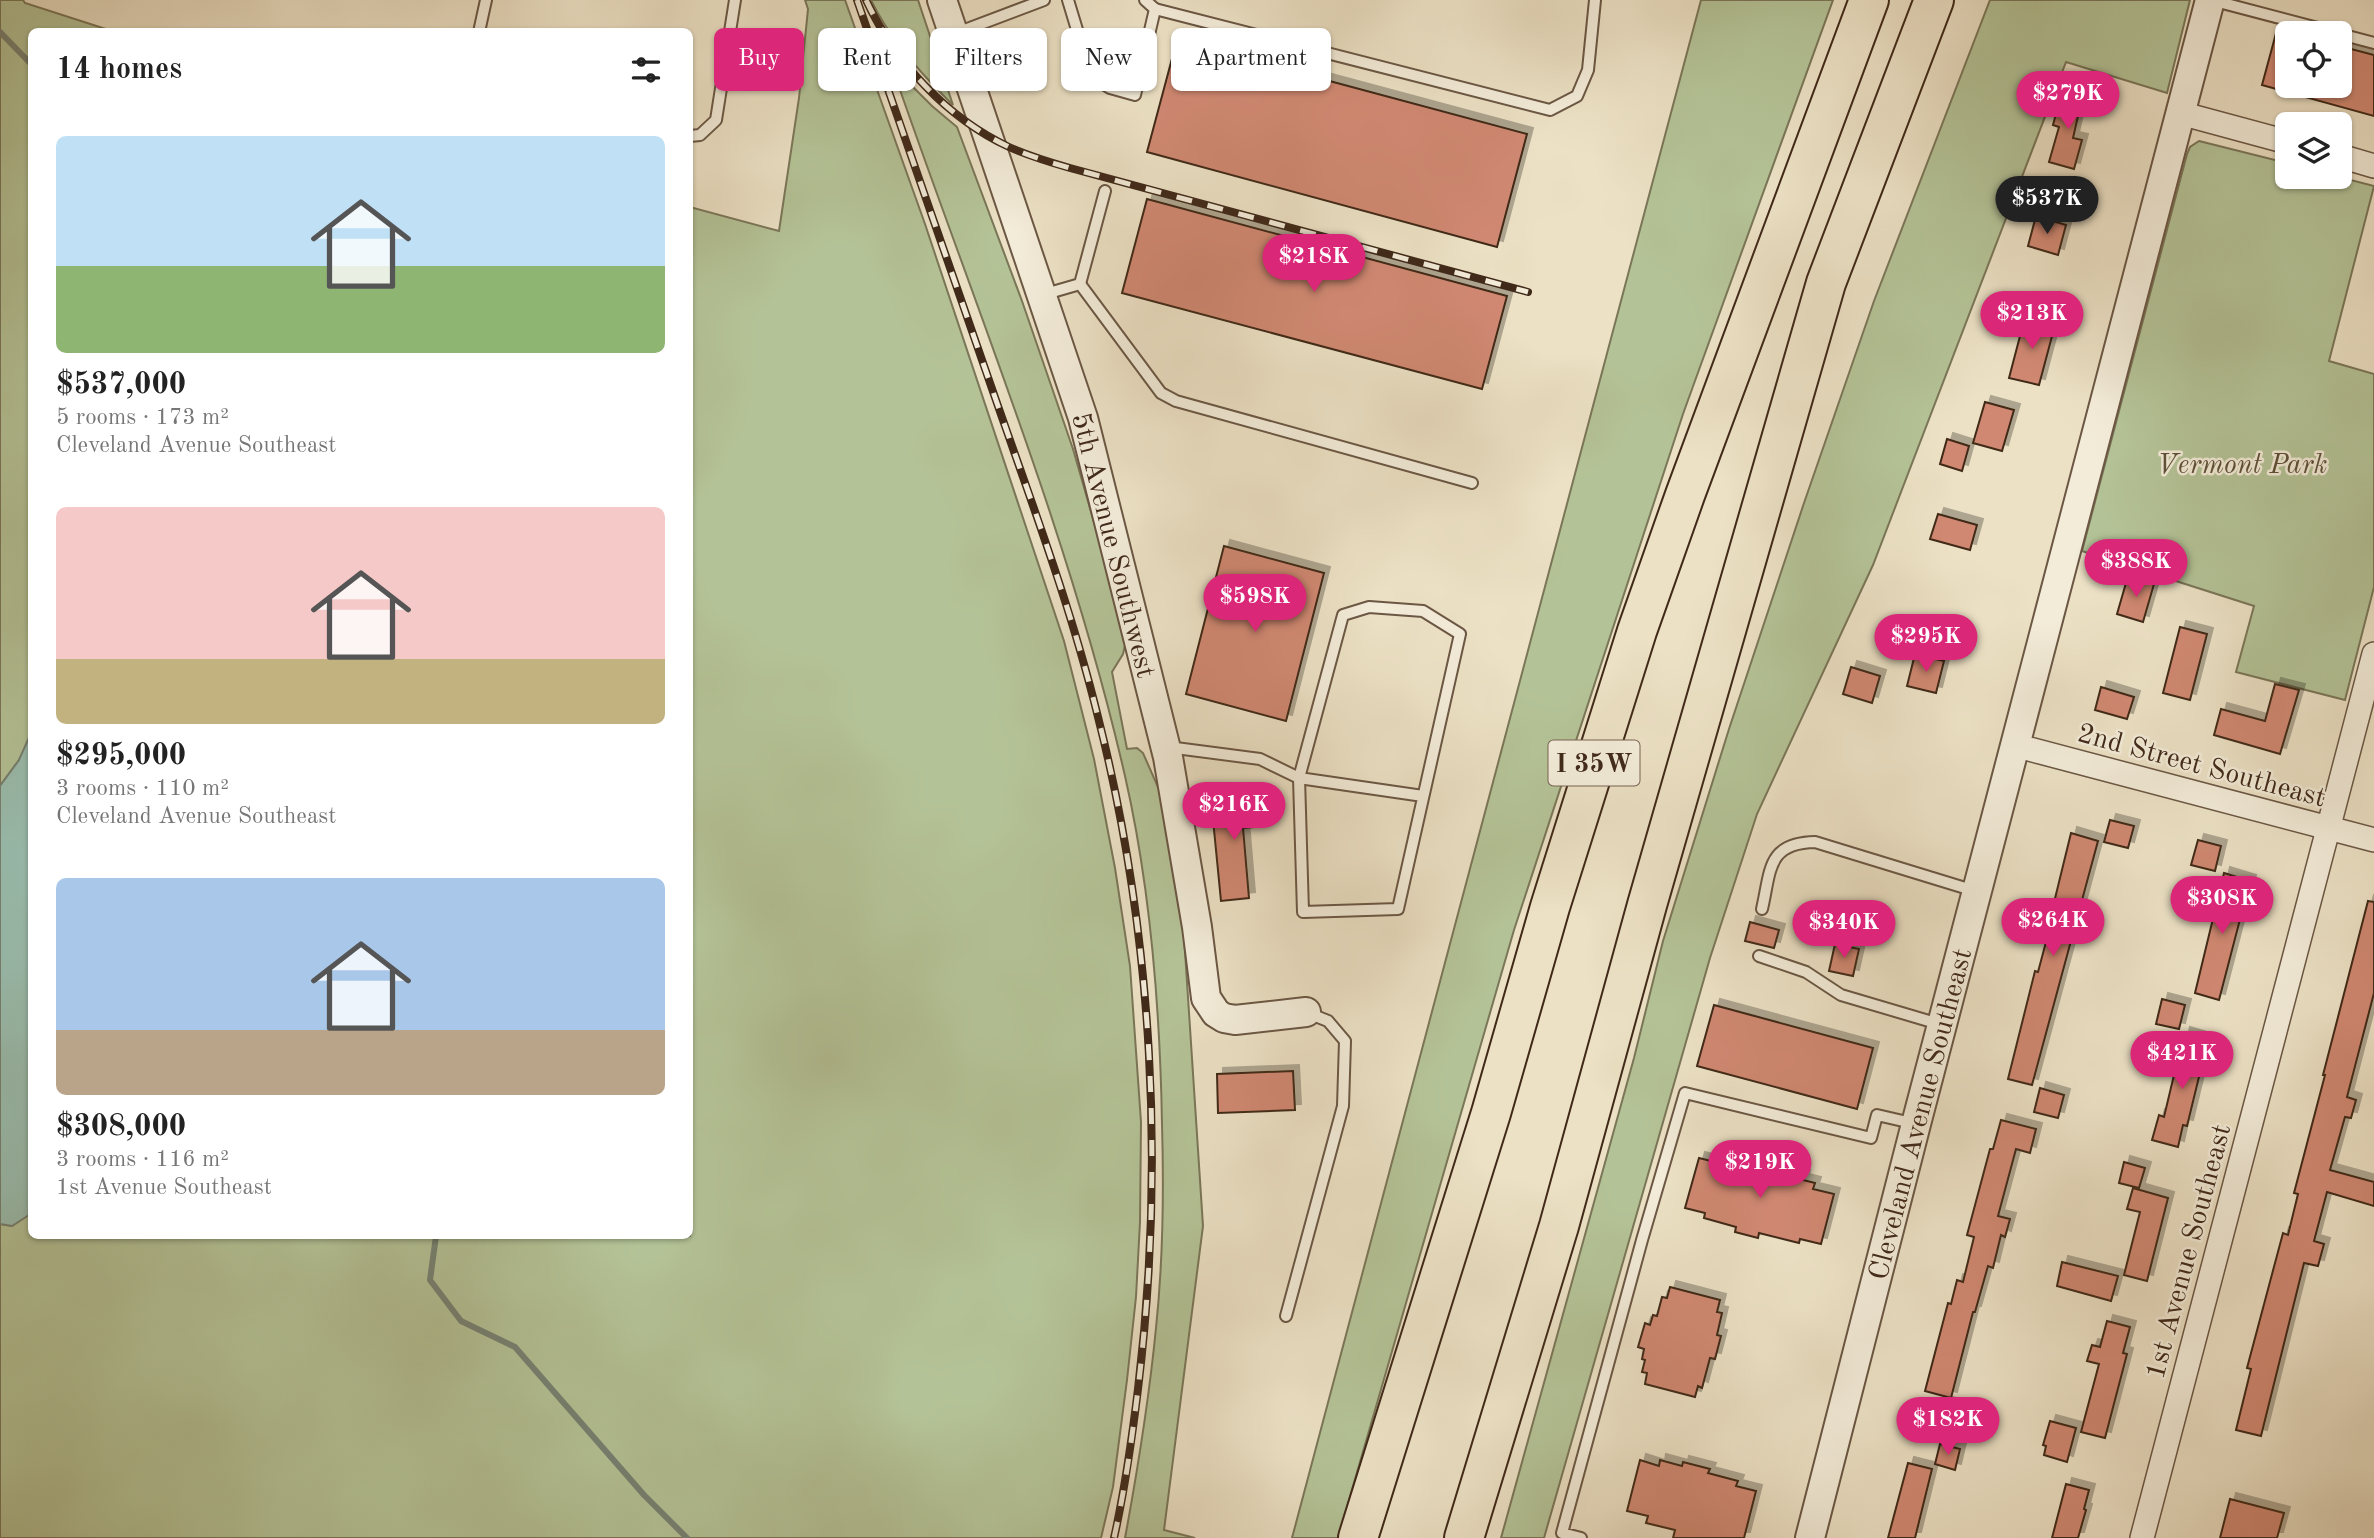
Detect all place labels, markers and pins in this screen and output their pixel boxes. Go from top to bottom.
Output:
pin: $279K [2019,72,2117,131]
pin: $537K [1998,176,2096,236]
pin: $218K [1265,234,1363,294]
pin: $213K [1983,292,2081,351]
pin: $388K [2087,540,2185,599]
pin: $598K [1206,574,1304,634]
pin: $295K [1877,614,1975,674]
pin: $216K [1185,782,1283,842]
pin: $308K [2173,876,2271,936]
pin: $264K [2004,898,2102,958]
pin: $340K [1795,900,1893,960]
pin: $421K [2133,1032,2231,1091]
pin: $219K [1711,1140,1809,1200]
pin: $182K [1899,1398,1997,1457]

